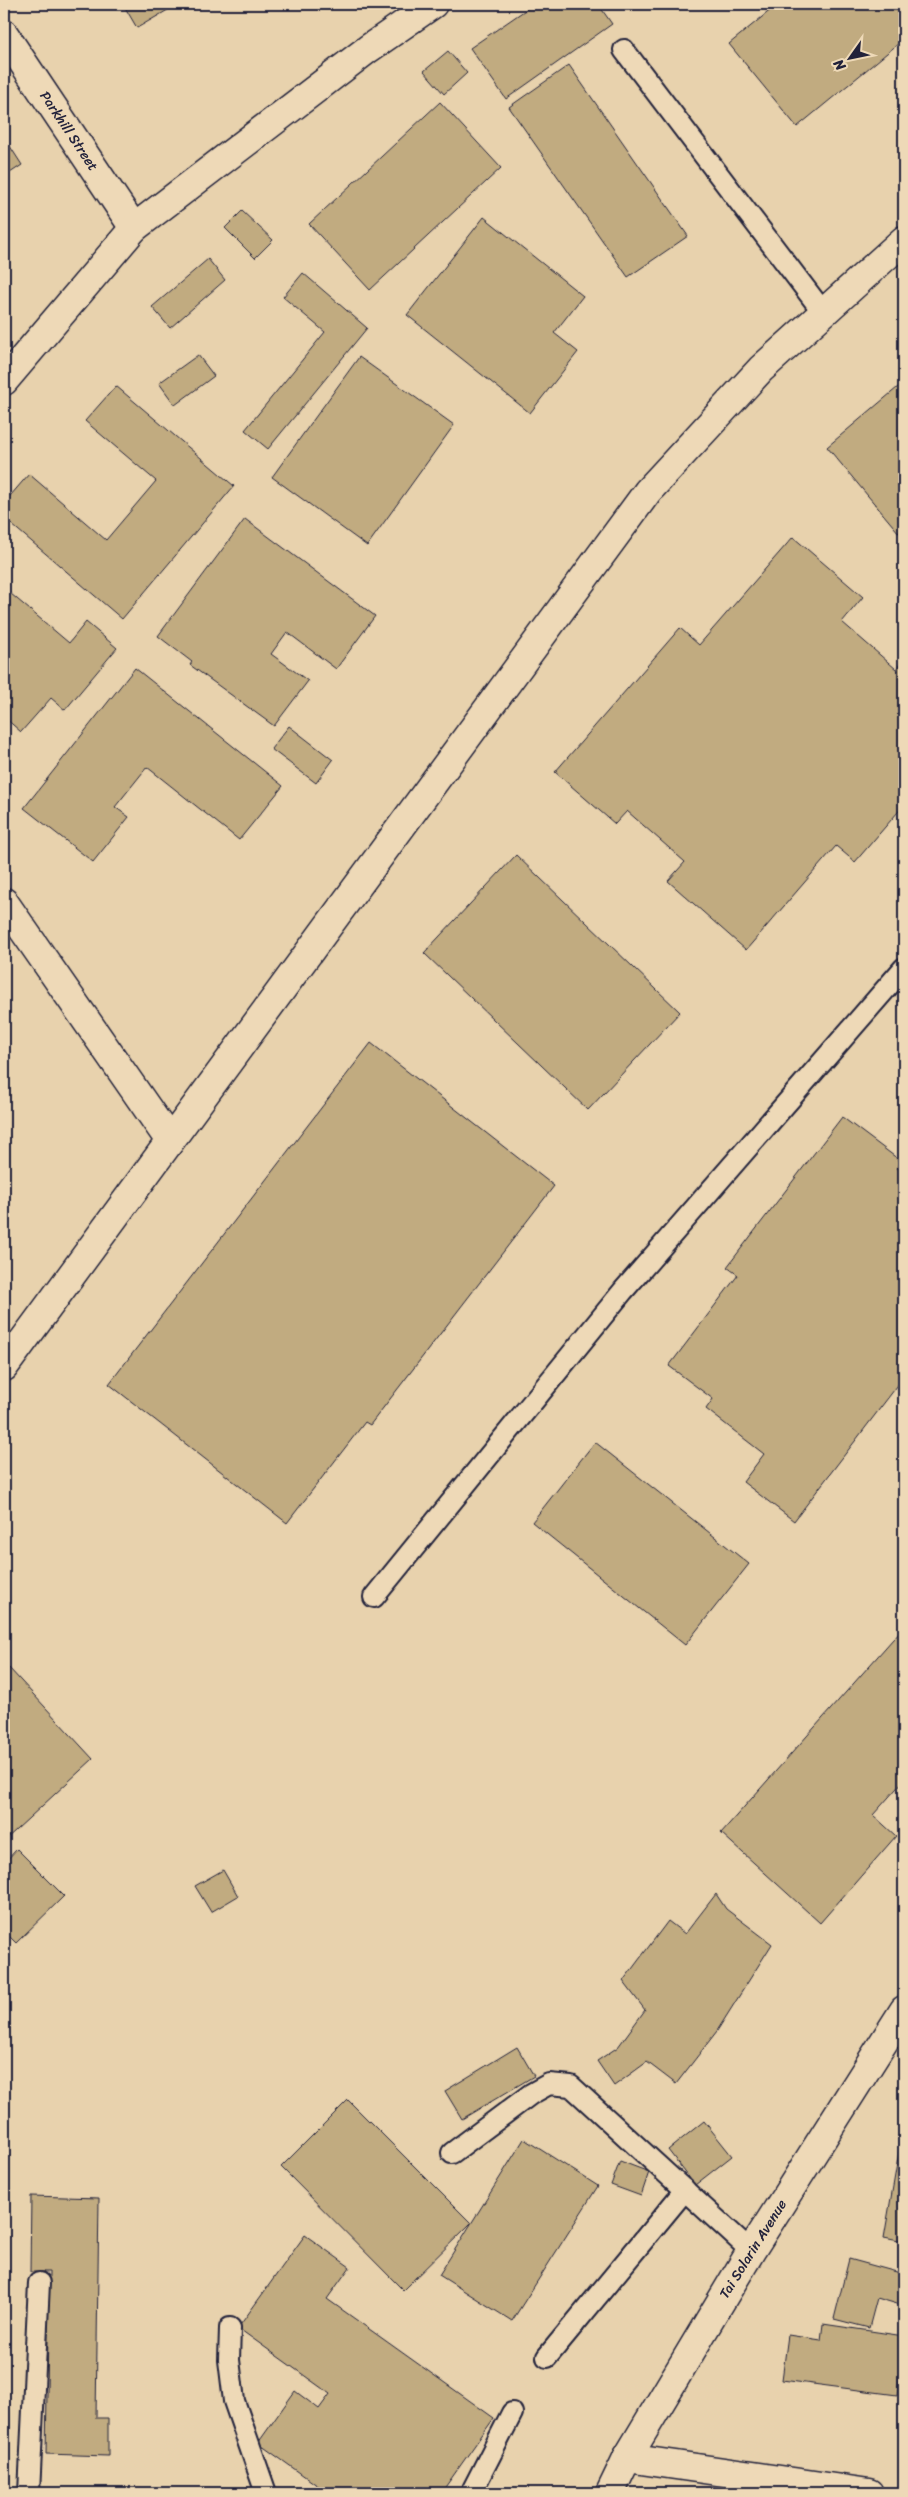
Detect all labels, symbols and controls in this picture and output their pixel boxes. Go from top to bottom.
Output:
north arrow [826,32,876,82]
text: N [826,54,853,77]
street label: Parkhill Street [33,86,105,176]
street label: Tai Solarin Avenue [712,2194,794,2304]

